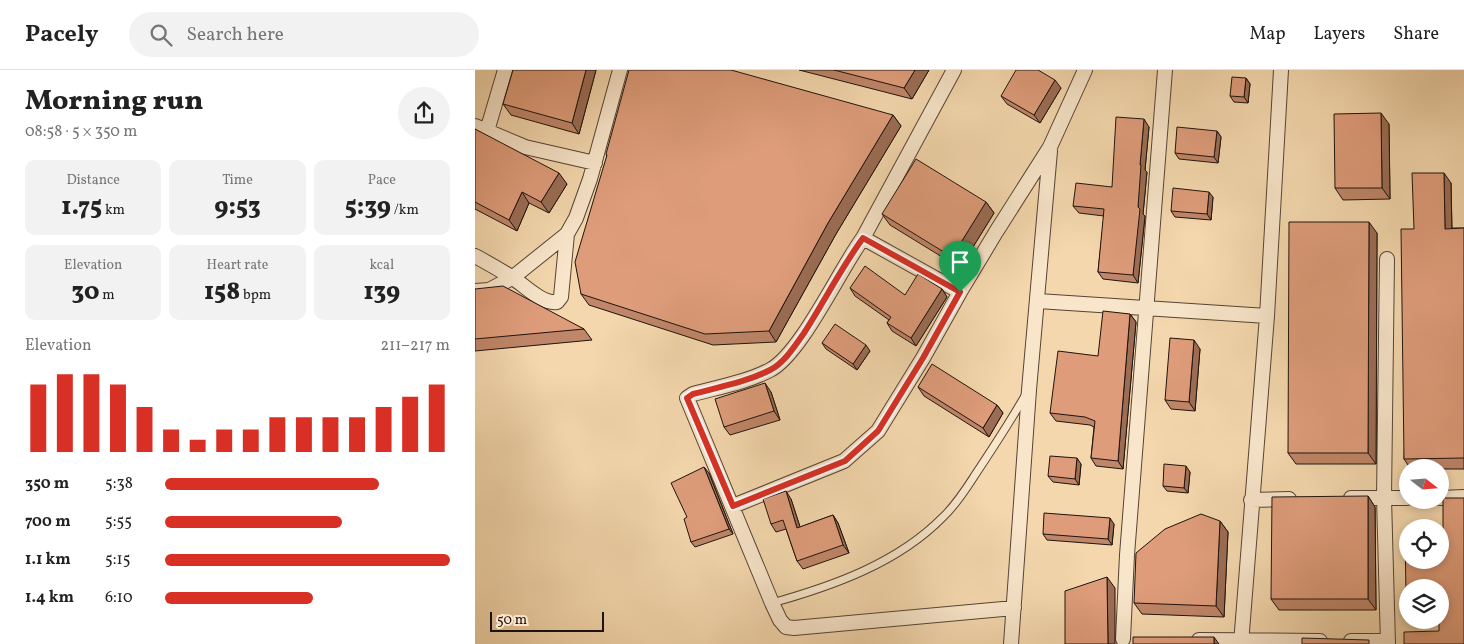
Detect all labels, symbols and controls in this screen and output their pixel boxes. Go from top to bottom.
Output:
search box [129,12,479,57]
text: Pacely [25,18,99,52]
icon: search [147,21,175,49]
text: Search here [187,22,284,48]
text: Map [1249,22,1285,47]
text: Layers [1313,22,1365,47]
text: Share [1393,22,1439,47]
text: Morning run [25,82,203,121]
button: share [398,87,450,139]
text: 08:58 · 5 × 350 m [25,121,137,143]
text: Distance [66,171,120,190]
text: Time [222,171,253,190]
text: Pace [368,171,396,190]
text: 1.75 [61,190,102,225]
text: 9:53 [214,190,261,225]
text: 5:39 [345,190,391,225]
text: km [102,201,125,220]
text: /km [391,201,419,220]
pin [939,241,981,292]
icon: arrive [946,248,974,276]
text: Elevation [64,256,122,275]
text: Heart rate [207,256,268,275]
text: kcal [369,256,394,275]
text: 30 [72,275,100,310]
text: 158 [204,275,240,310]
text: 139 [363,275,400,310]
text: m [100,286,115,305]
text: bpm [240,286,271,305]
text: Elevation [25,335,92,357]
text: 211–217 m [380,335,450,357]
north arrow [1399,459,1449,509]
map controls [1399,459,1449,629]
text: 350 m [25,473,69,495]
text: 5:38 [105,473,133,495]
text: 700 m [25,511,71,533]
text: 5:55 [105,511,132,533]
button: locate [1399,519,1449,569]
text: 1.1 km [25,549,71,571]
text: 5:15 [105,549,130,571]
button: layers [1399,579,1449,629]
text: 1.4 km [25,587,74,609]
text: 6:10 [105,587,133,609]
scale bar [490,609,604,632]
text: 50 m [497,611,527,630]

